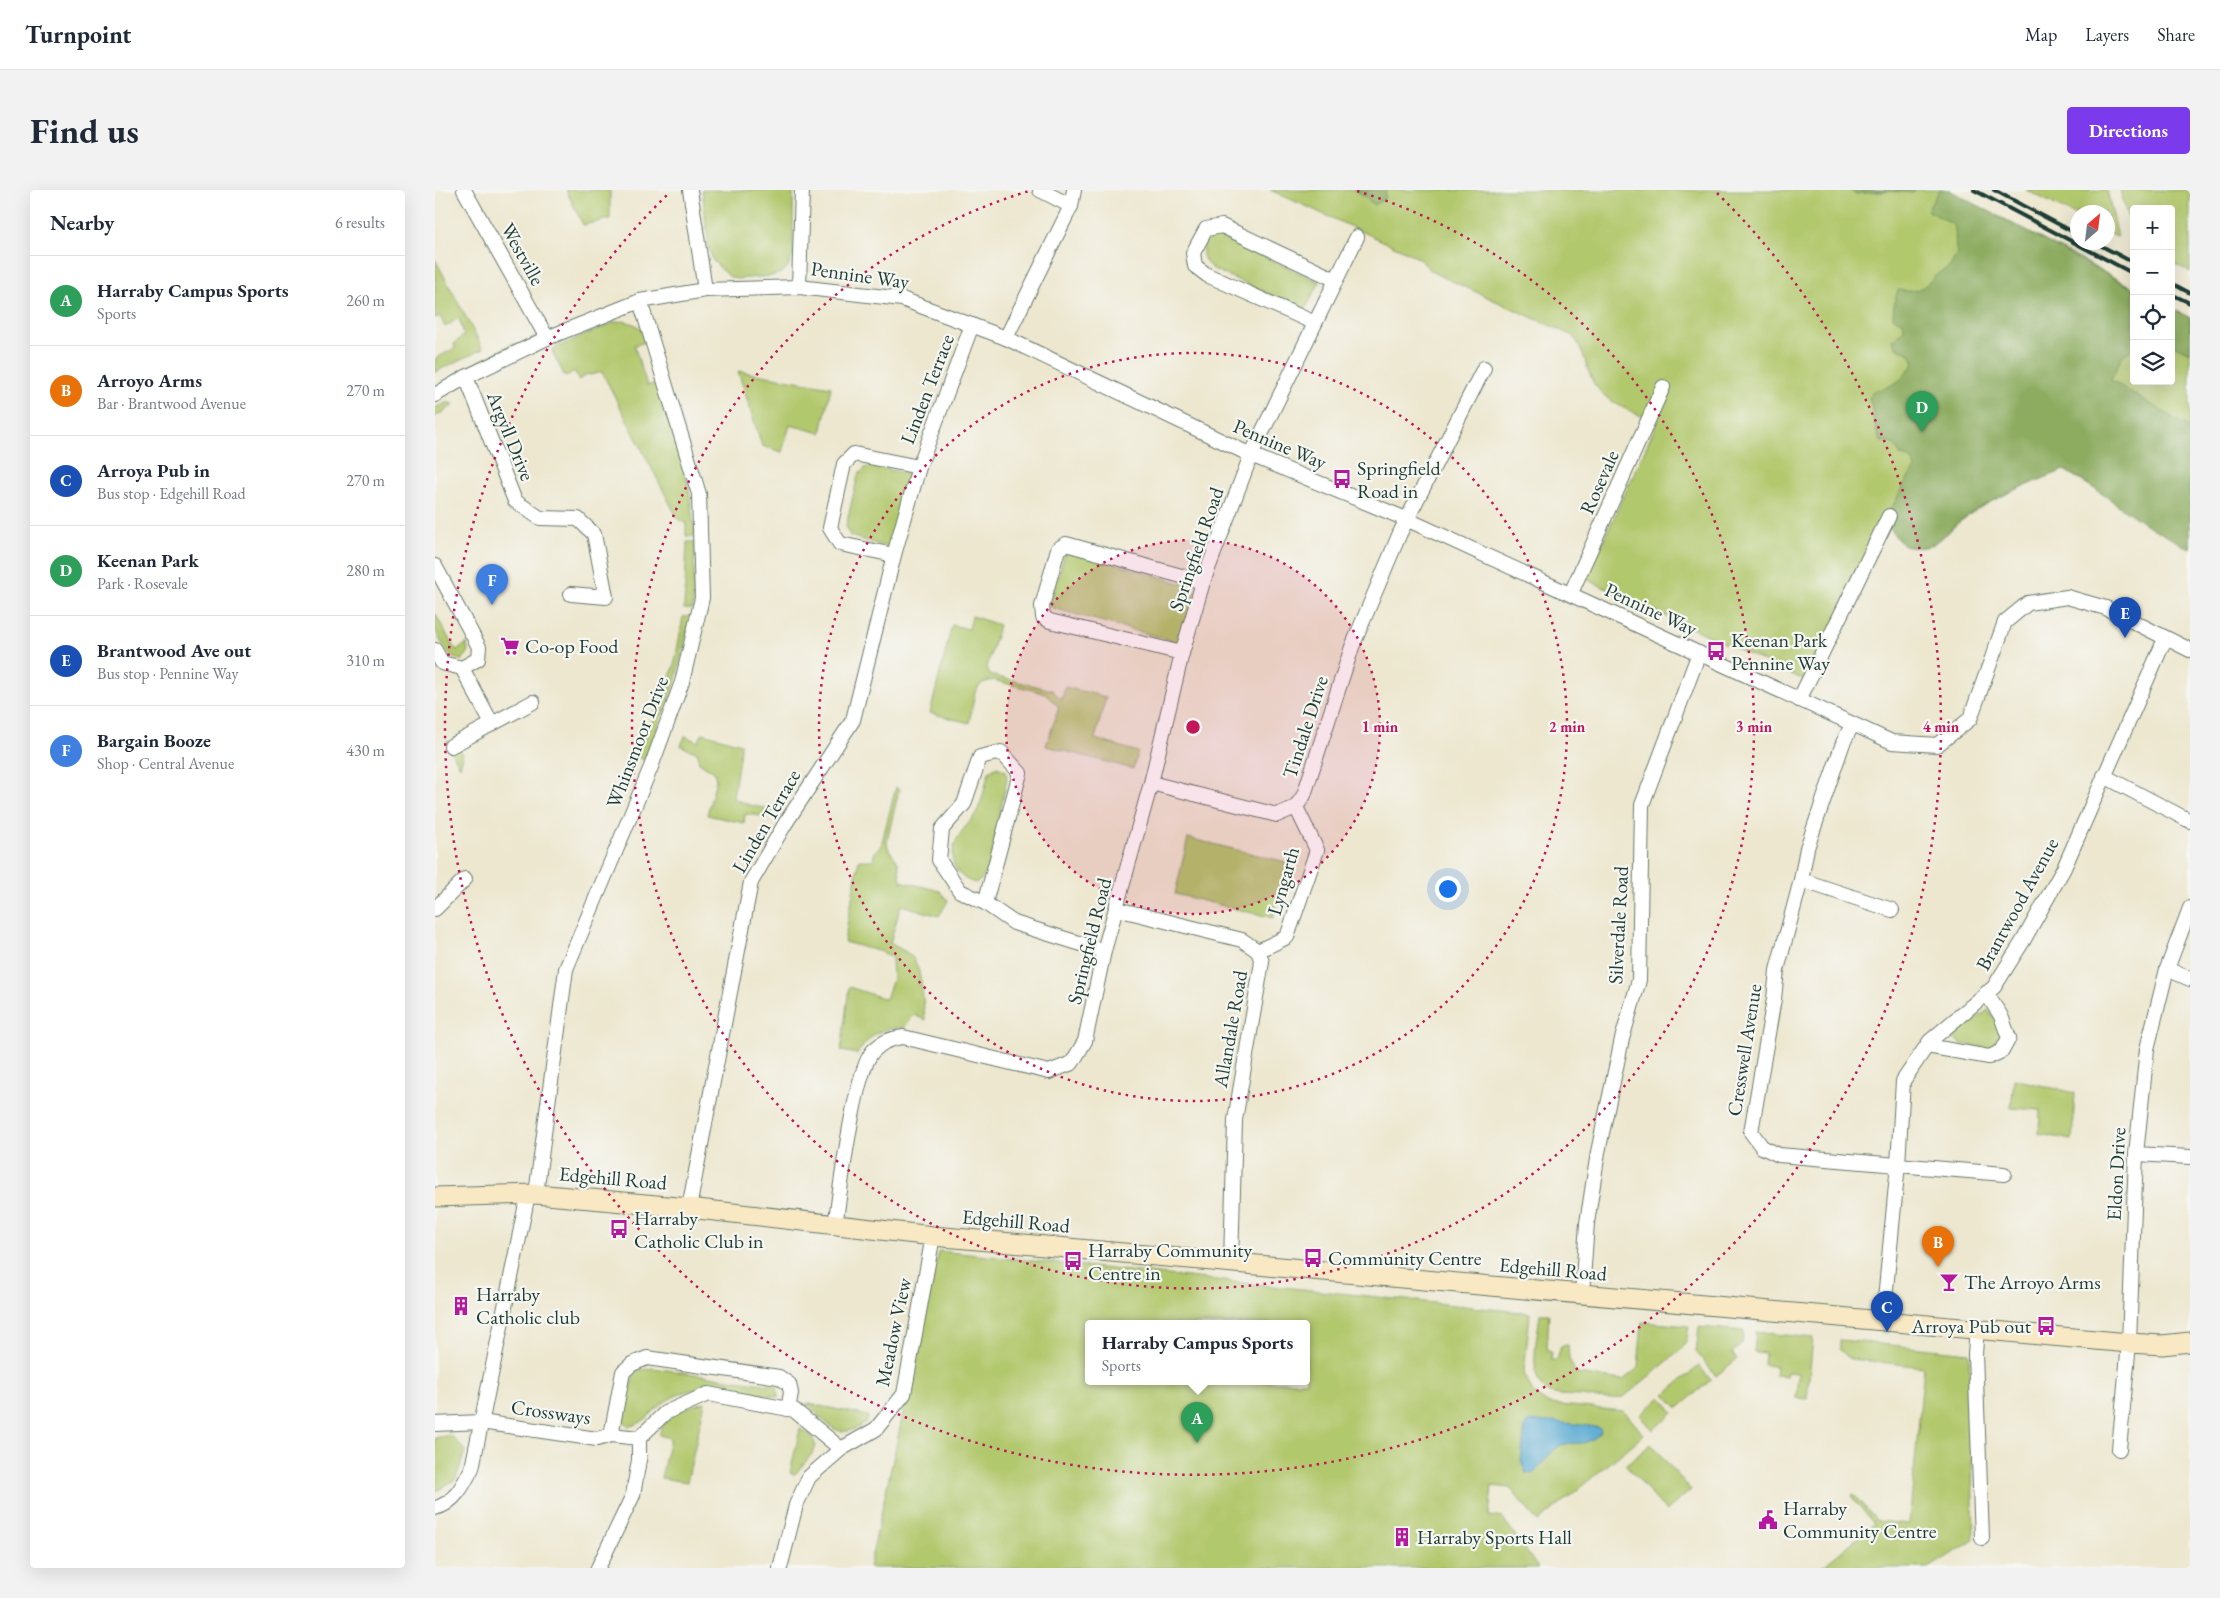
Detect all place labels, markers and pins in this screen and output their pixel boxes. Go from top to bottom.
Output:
pin: D [1906,391,1938,432]
place label: Springfield Road in [1357,455,1441,504]
bus stop icon: Springfield Road in [1331,468,1353,490]
pin: F [476,564,508,605]
pin: E [2109,597,2141,638]
place label: Keenan Park Pennine Way [1731,627,1830,676]
place label: Co-op Food [525,633,619,659]
supermarket icon: Co-op Food [499,635,521,657]
bus stop icon: Keenan Park Pennine Way [1705,640,1727,662]
centre of rings [1184,718,1202,736]
place label: Harraby Catholic Club in [634,1205,764,1254]
bus stop icon: Harraby Catholic Club in [608,1218,630,1240]
pin: B [1922,1226,1954,1267]
place label: Harraby Community Centre in [1088,1237,1253,1286]
place label: Community Centre [1328,1245,1482,1271]
bus stop icon: Community Centre [1302,1247,1324,1269]
bus stop icon: Harraby Community Centre in [1062,1250,1084,1272]
place label: The Arroyo Arms [1964,1269,2101,1295]
bar icon: The Arroyo Arms [1938,1271,1960,1293]
place label: Harraby Catholic club [476,1281,580,1330]
pin: C [1871,1291,1903,1332]
building icon: Harraby Catholic club [450,1295,472,1317]
place label: Arroya Pub out [1910,1313,2032,1339]
bus stop icon: Arroya Pub out [2035,1315,2057,1337]
pin: A [1181,1402,1213,1443]
place label: Harraby Community Centre [1783,1495,1937,1544]
public building icon: Harraby Community Centre [1757,1509,1779,1531]
place label: Harraby Sports Hall [1417,1524,1572,1550]
building icon: Harraby Sports Hall [1391,1526,1413,1548]

